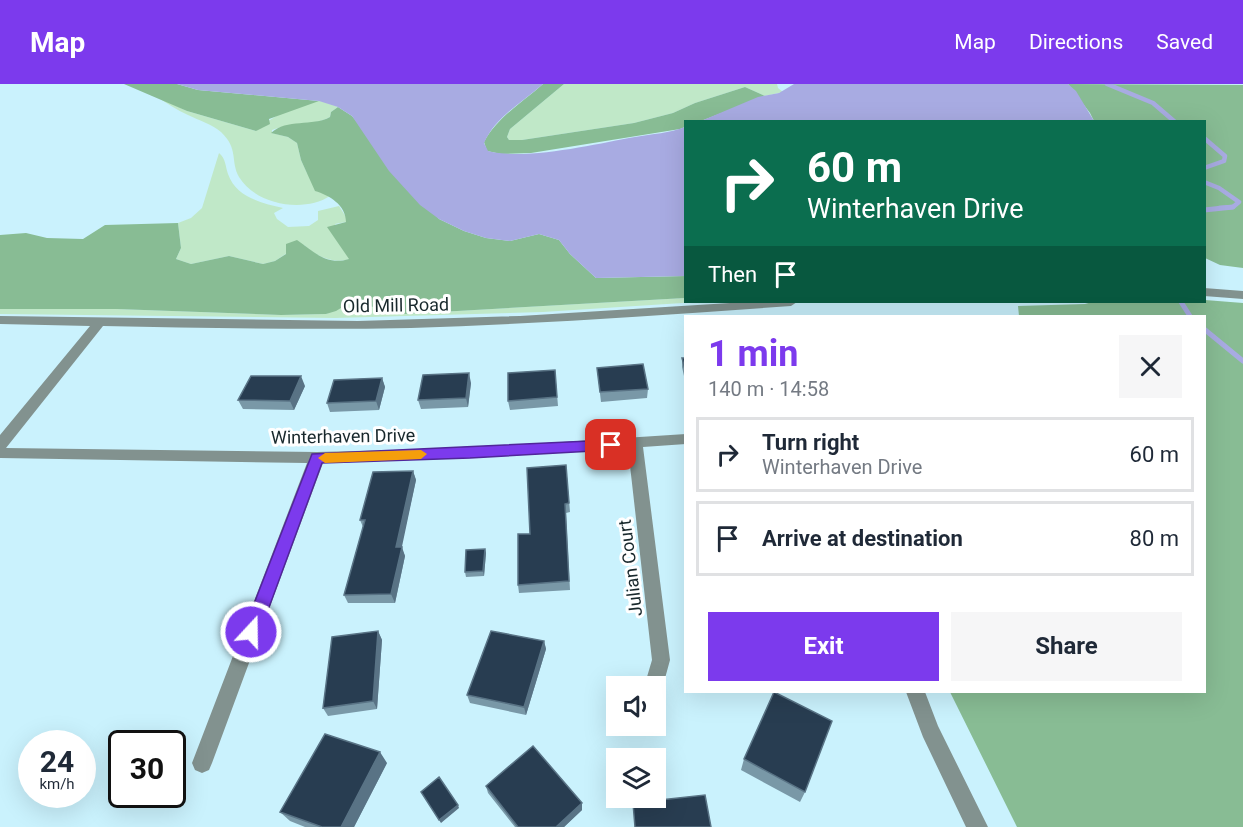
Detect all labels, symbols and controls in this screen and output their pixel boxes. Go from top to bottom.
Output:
text: Map [30,26,85,59]
text: Map [954,30,996,54]
text: Directions [1029,30,1123,54]
text: Saved [1156,30,1213,54]
text: 60 m [807,143,902,192]
icon: right [708,144,786,222]
text: Winterhaven Drive [807,193,1024,225]
icon: arrive [769,258,802,291]
text: Then [708,262,757,287]
street label: Old Mill Road [343,294,449,316]
text: 1 min [708,333,799,375]
button: close [1119,335,1182,398]
text: 140 m · 14:58 [708,377,829,401]
pin [585,419,636,470]
street label: Winterhaven Drive [271,424,415,448]
icon: arrive [594,428,627,461]
text: Turn right [762,430,859,455]
icon: right [711,438,744,471]
text: 60 m [1130,442,1179,467]
text: Winterhaven Drive [762,455,922,479]
street label: Julian Court [614,518,646,617]
icon: arrive [711,522,744,555]
text: Arrive at destination [762,526,963,551]
text: 80 m [1130,526,1179,551]
position arrow [219,600,283,664]
button: Exit [708,612,939,681]
button: Share [951,612,1182,681]
map controls [606,676,666,808]
button: sound [606,676,666,736]
speed limit sign: 30 [108,730,186,808]
text: 24 [40,744,74,779]
button: layers [606,748,666,808]
text: km/h [39,775,75,793]

